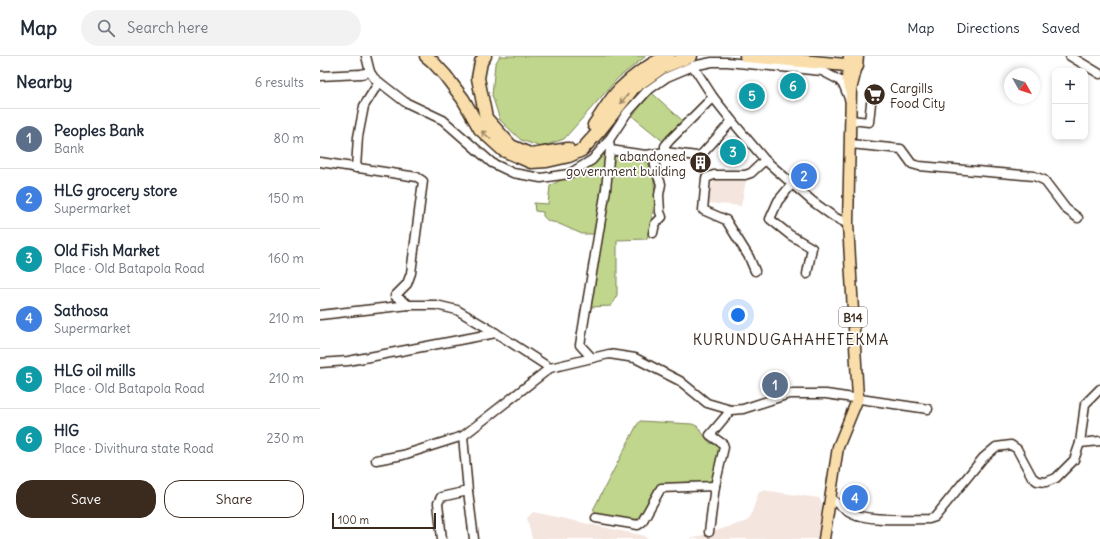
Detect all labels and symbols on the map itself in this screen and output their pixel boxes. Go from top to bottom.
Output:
north arrow [1004,68,1040,104]
pin: 6 [780,71,806,101]
place label: Cargills Food City [890,80,945,112]
pin: 5 [739,81,765,111]
supermarket icon: Cargills Food City [861,82,887,108]
one-way arrow [619,94,628,104]
one-way arrow [481,130,491,140]
pin: 3 [720,137,746,167]
place label: abandoned government building [566,148,686,180]
building icon: abandoned government building [688,150,714,176]
pin: 2 [791,161,817,191]
your location [728,305,748,325]
road number: B14 [839,307,867,327]
district label: KURUNDUGAHAHETEKMA [693,330,889,349]
pin: 1 [762,370,788,400]
pin: 4 [842,483,868,513]
scale bar [332,511,436,530]

